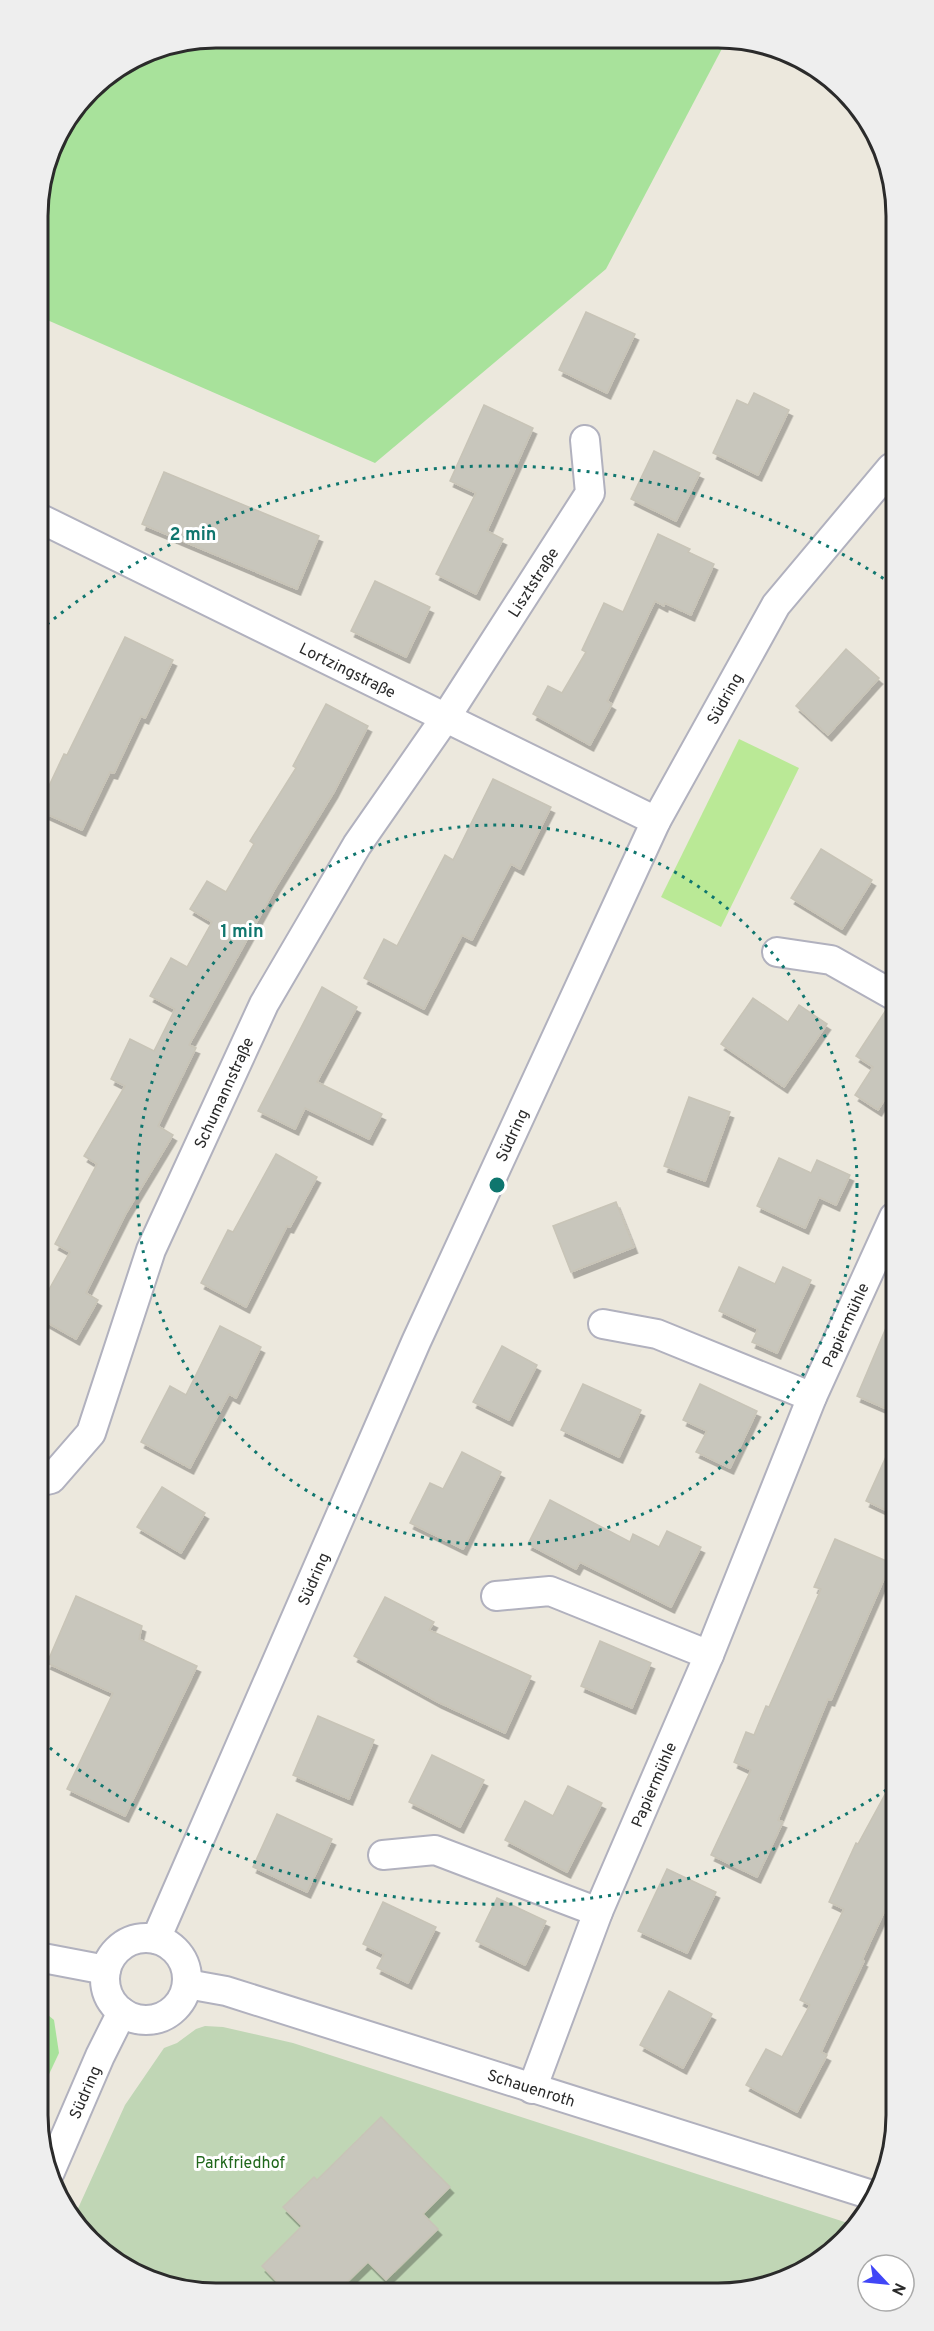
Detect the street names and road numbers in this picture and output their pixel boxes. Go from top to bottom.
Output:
street label: Lisztstraße [505,545,564,622]
street label: Lortzingstraße [295,639,399,704]
street label: Südring [703,670,748,729]
street label: Schumannstraße [191,1034,259,1152]
street label: Südring [492,1106,534,1166]
street label: Papiermühle [819,1280,875,1371]
street label: Südring [294,1550,335,1609]
street label: Papiermühle [628,1739,682,1831]
street label: Südring [66,2063,107,2123]
street label: Schauenroth [484,2066,577,2113]

